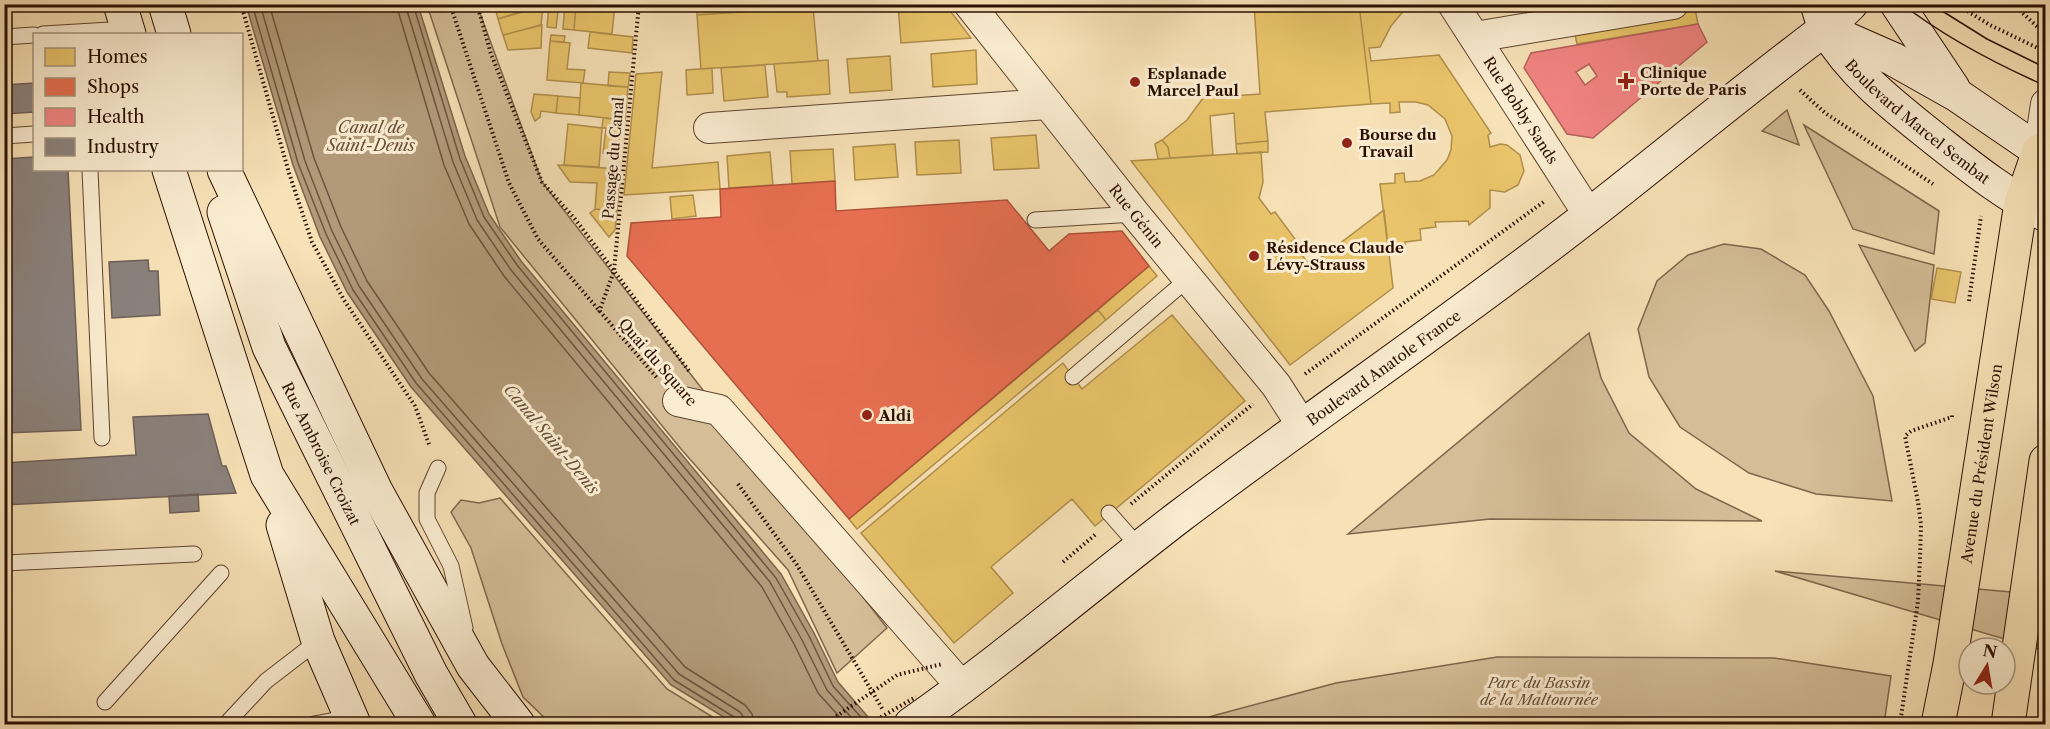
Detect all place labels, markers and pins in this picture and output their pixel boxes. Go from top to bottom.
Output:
place label: Clinique Porte de Paris [1640,63,1747,99]
place label: Esplanade Marcel Paul [1147,64,1239,100]
marker: Clinique Porte de Paris [1617,72,1635,90]
marker: Esplanade Marcel Paul [1128,75,1142,89]
place label: Bourse du Travail [1359,125,1437,161]
marker: Bourse du Travail [1340,136,1354,150]
place label: Résidence Claude Lévy-Strauss [1266,238,1404,274]
marker: Résidence Claude Lévy-Strauss [1247,249,1261,263]
place label: Aldi [878,406,912,425]
marker: Aldi [860,408,874,422]

